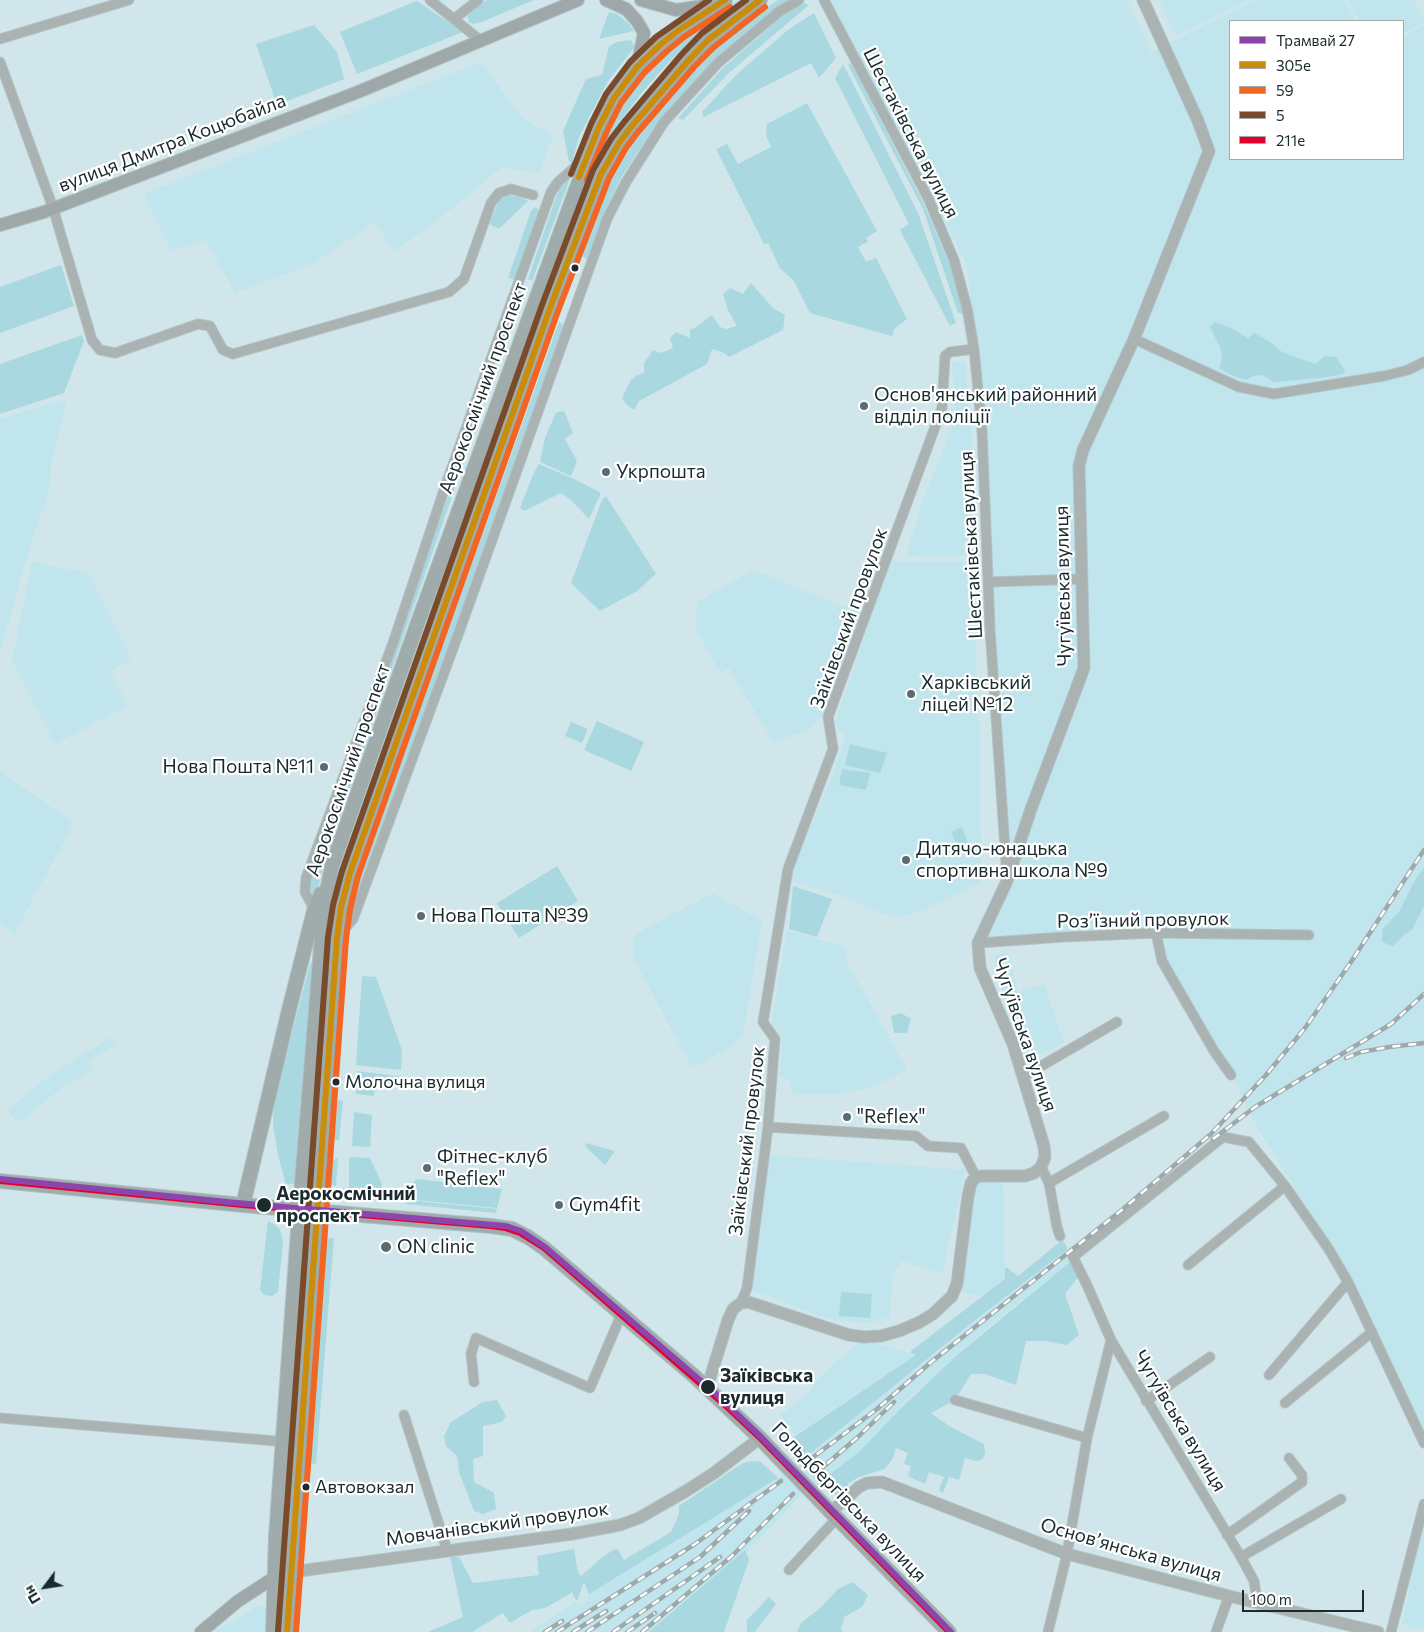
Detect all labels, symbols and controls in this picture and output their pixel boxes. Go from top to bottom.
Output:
legend [1229,20,1404,160]
text: Трамвай 27 [1276,31,1355,49]
street label: Шестаківська вулиця [858,44,964,222]
text: 305e [1276,56,1311,74]
text: 59 [1276,81,1294,99]
street label: вулиця Дмитра Коцюбайла [55,89,289,197]
text: 5 [1276,106,1285,124]
text: 211е [1276,131,1305,149]
unlabelled marker [570,263,580,273]
street label: Аерокосмічний проспект [434,279,532,497]
place label: Основ'янський районний відділ поліції [874,384,1097,428]
marker: Основ'янський районний відділ поліції [858,400,870,412]
street label: Шестаківська вулиця [955,450,987,640]
place label: Укрпошта [616,461,706,483]
marker: Укрпошта [600,466,612,478]
street label: Чугуївська вулиця [1050,505,1076,667]
street label: Заїківський провулок [806,525,892,711]
street label: Аерокосмічний проспект [301,661,395,879]
place label: Харківський ліцей №12 [921,672,1031,716]
marker: Харківський ліцей №12 [905,688,917,700]
place label: Нова Пошта №11 [163,756,314,778]
marker: Нова Пошта №11 [318,761,330,773]
place label: Дитячо-юнацька спортивна школа №9 [916,838,1108,882]
marker: Дитячо-юнацька спортивна школа №9 [900,854,912,866]
place label: Нова Пошта №39 [431,905,589,927]
street label: Роз’їзний провулок [1057,907,1229,933]
marker: Нова Пошта №39 [415,910,427,922]
street label: Чугуївська вулиця [988,955,1062,1115]
street label: Заїківський провулок [724,1045,770,1237]
place label: Молочна вулиця [345,1071,485,1093]
marker: Молочна вулиця [331,1077,341,1087]
place label: "Reflex" [857,1106,926,1128]
marker: "Reflex" [841,1111,853,1123]
place label: Фітнес-клуб "Reflex" [437,1146,548,1190]
marker: Фітнес-клуб "Reflex" [421,1162,433,1174]
place label: Аерокосмічний проспект [276,1183,416,1227]
place label: Gym4fit [569,1194,640,1216]
marker: Аерокосмічний проспект [255,1196,273,1214]
marker: Gym4fit [553,1199,565,1211]
place label: ON clinic [397,1236,475,1258]
marker: ON clinic [379,1240,393,1254]
street label: Чугуївська вулиця [1129,1346,1231,1496]
place label: Заїківська вулиця [720,1365,813,1409]
marker: Заїківська вулиця [699,1378,717,1396]
street label: Гольдбергівська вулиця [767,1417,931,1587]
place label: Автовокзал [315,1476,414,1498]
marker: Автовокзал [301,1482,311,1492]
street label: Мовчанівський провулок [384,1497,610,1551]
street label: Основ’янська вулиця [1038,1513,1224,1587]
north arrow [20,1562,70,1612]
scale bar [1244,1580,1366,1612]
text: Пн [20,1583,44,1607]
text: 100 m [1250,1590,1292,1608]

